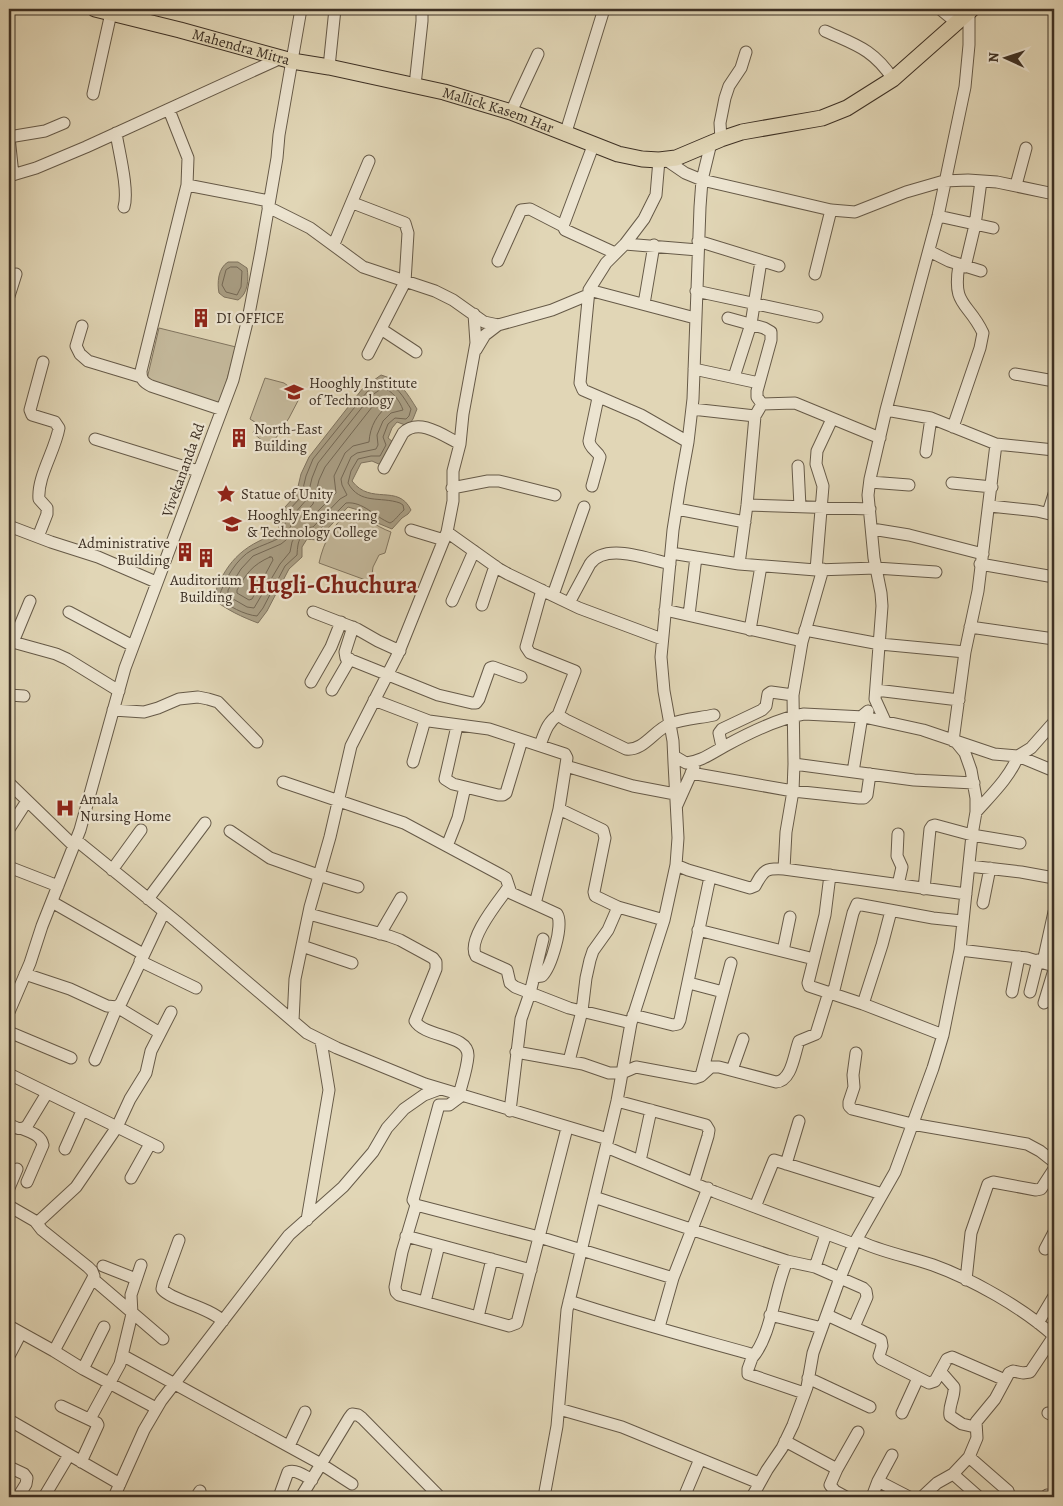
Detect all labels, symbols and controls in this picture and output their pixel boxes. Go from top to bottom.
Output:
street label: Mahendra Mitra [190,24,292,70]
north arrow [980,32,1030,82]
text: N [984,52,1003,63]
street label: Mallick Kasem Har [440,82,557,138]
building icon: DI OFFICE [190,307,212,329]
place label: DI OFFICE [216,308,284,328]
place label: Hooghly Institute of Technology [309,373,418,410]
school or university icon: Hooghly Institute of Technology [283,381,305,403]
place label: North-East Building [254,419,322,456]
street label: Vivekananda Rd [156,420,210,521]
building icon: North-East Building [228,427,250,449]
place icon: Statue of Unity [215,483,237,505]
place label: Statue of Unity [241,484,333,504]
place label: Hooghly Engineering & Technology College [247,505,378,542]
school or university icon: Hooghly Engineering & Technology College [221,513,243,535]
place label: Administrative Building [77,533,170,570]
building icon: Administrative Building [174,541,196,563]
building icon: Auditorium Building [195,547,217,569]
district label: Hugli-Chuchura [248,568,418,602]
place label: Auditorium Building [169,570,242,607]
place label: Amala Nursing Home [79,789,172,826]
hospital icon: Amala Nursing Home [54,797,76,819]

